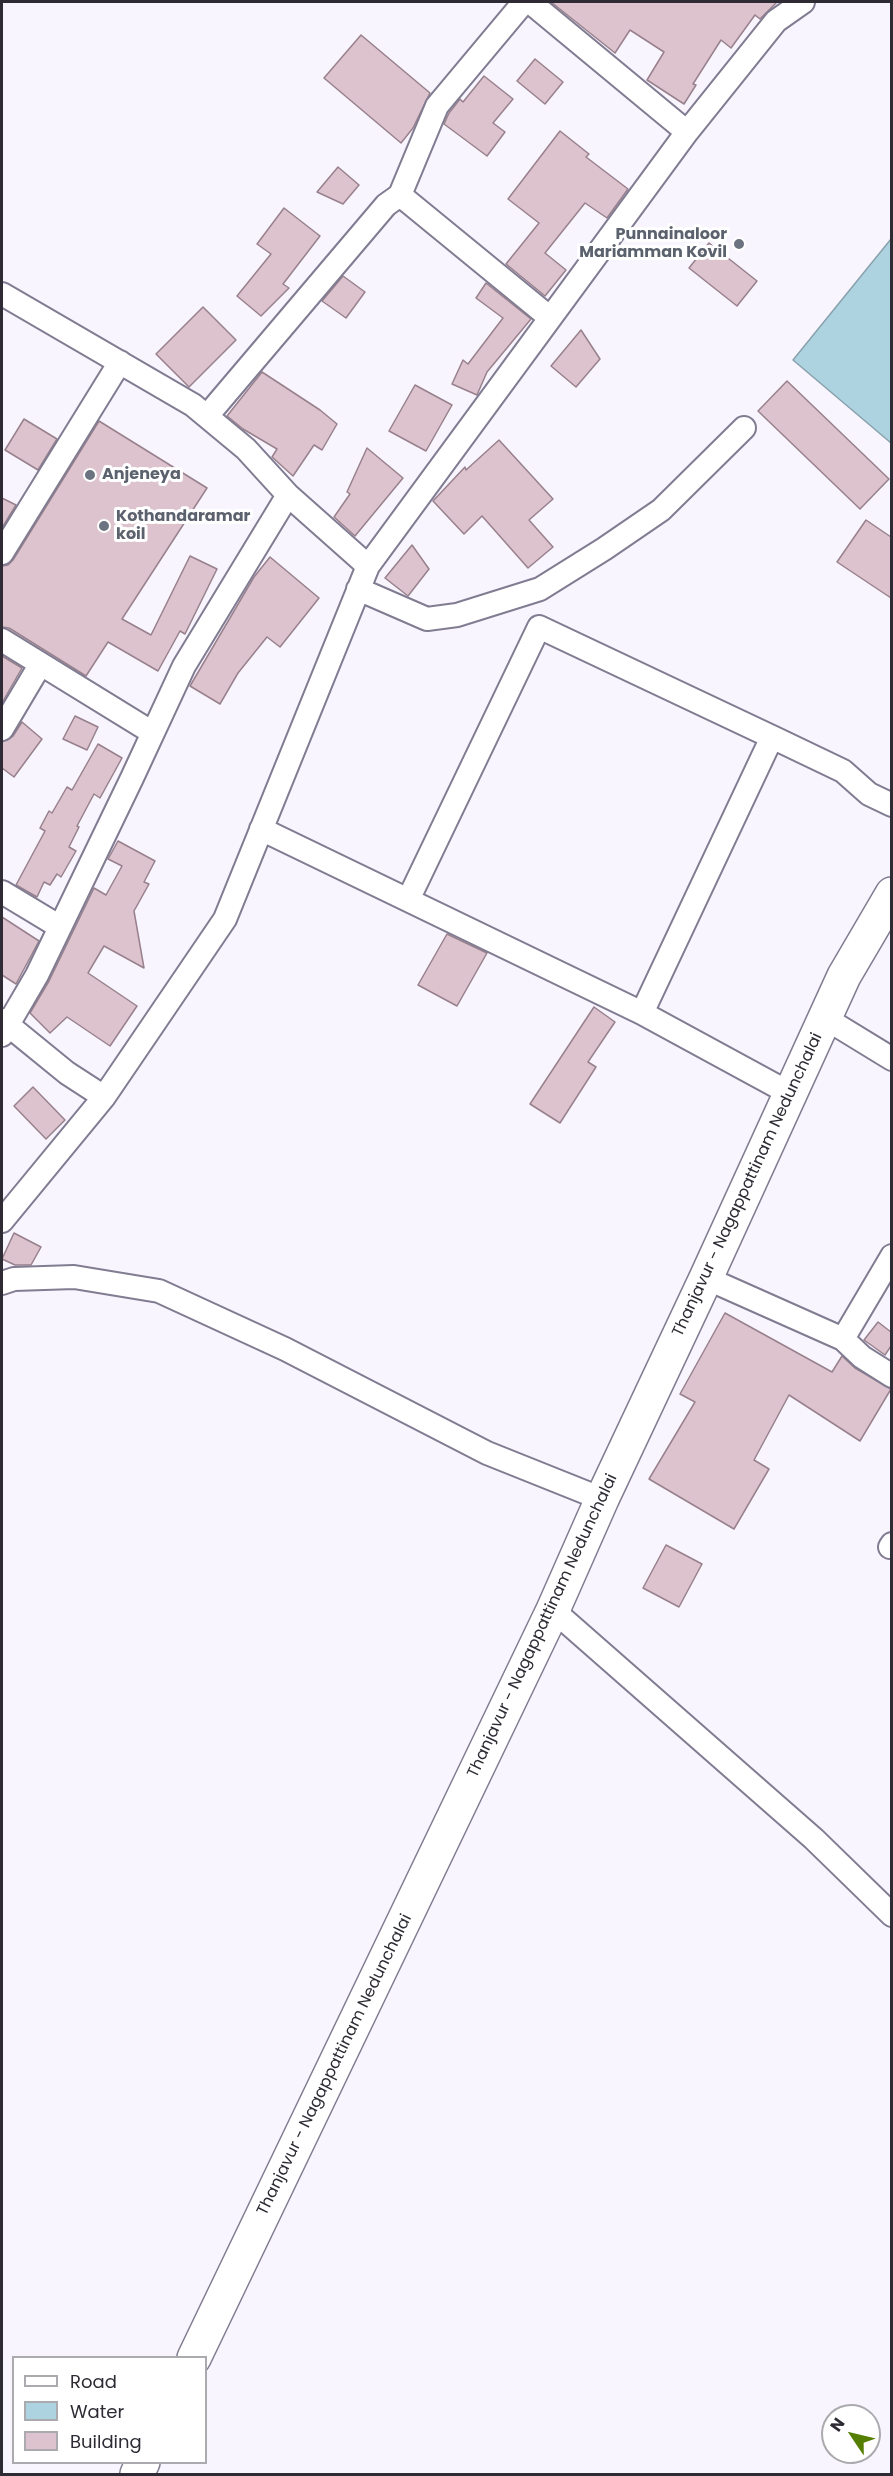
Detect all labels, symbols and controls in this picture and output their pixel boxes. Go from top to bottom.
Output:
place label: Punnainaloor Mariamman Kovil [579,225,727,263]
marker: Punnainaloor Mariamman Kovil [732,237,746,251]
place label: Anjeneya [102,465,181,485]
marker: Anjeneya [83,468,97,482]
place label: Kothandaramar koil [116,507,250,545]
marker: Kothandaramar koil [97,519,111,533]
street label: Thanjavur - Nagappattinam Nedunchalai [669,1030,827,1340]
street label: Thanjavur - Nagappattinam Nedunchalai [464,1471,622,1781]
street label: Thanjavur - Nagappattinam Nedunchalai [253,1911,417,2219]
legend [12,2356,207,2464]
text: Road [70,2369,117,2394]
text: Water [70,2399,124,2424]
north arrow [821,2404,881,2464]
text: N [825,2413,850,2436]
text: Building [70,2429,142,2454]

